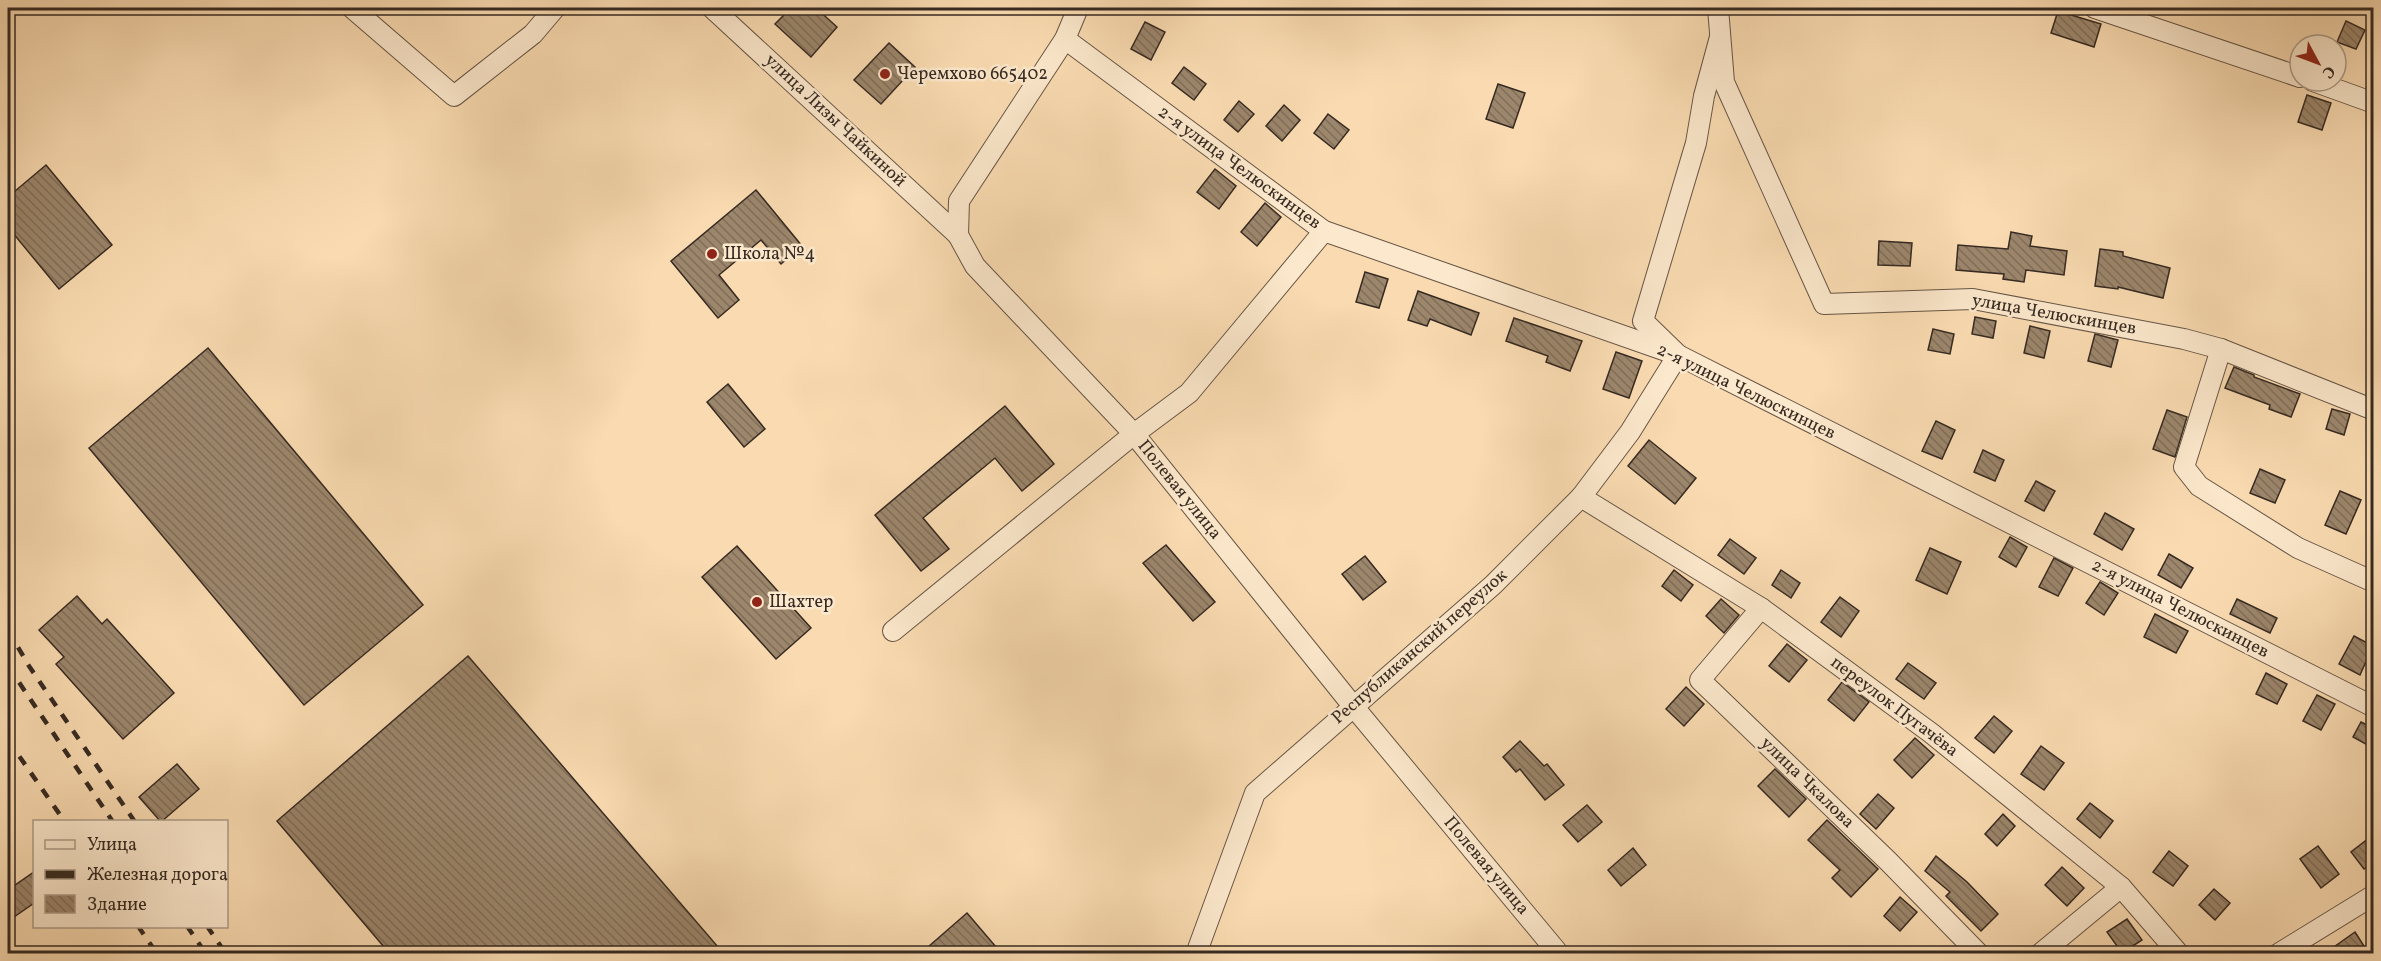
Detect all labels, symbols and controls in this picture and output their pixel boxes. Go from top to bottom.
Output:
north arrow [2288,33,2348,93]
street label: улица Лизы Чайкиной [759,49,911,193]
text: С [2316,60,2339,83]
place label: Черемхово 665402 [897,62,1048,87]
marker: Черемхово 665402 [878,67,892,81]
street label: 2-я улица Челюскинцев [1152,100,1326,236]
place label: Школа №4 [724,242,815,267]
marker: Школа №4 [705,247,719,261]
street label: улица Челюскинцев [1970,288,2138,342]
street label: 2-я улица Челюскинцев [1652,338,1840,446]
street label: Полевая улица [1131,435,1227,545]
street label: 2-я улица Челюскинцев [2087,553,2273,665]
street label: Республиканский переулок [1327,563,1514,730]
place label: Шахтер [769,590,833,615]
marker: Шахтер [750,595,764,609]
street label: переулок Пугачёва [1825,651,1963,763]
street label: улица Чкалова [1754,732,1860,835]
street label: Полевая улица [1437,811,1535,921]
legend [33,820,228,928]
text: Улица [87,833,137,858]
text: Железная дорога [87,863,228,888]
text: Здание [87,893,147,918]

